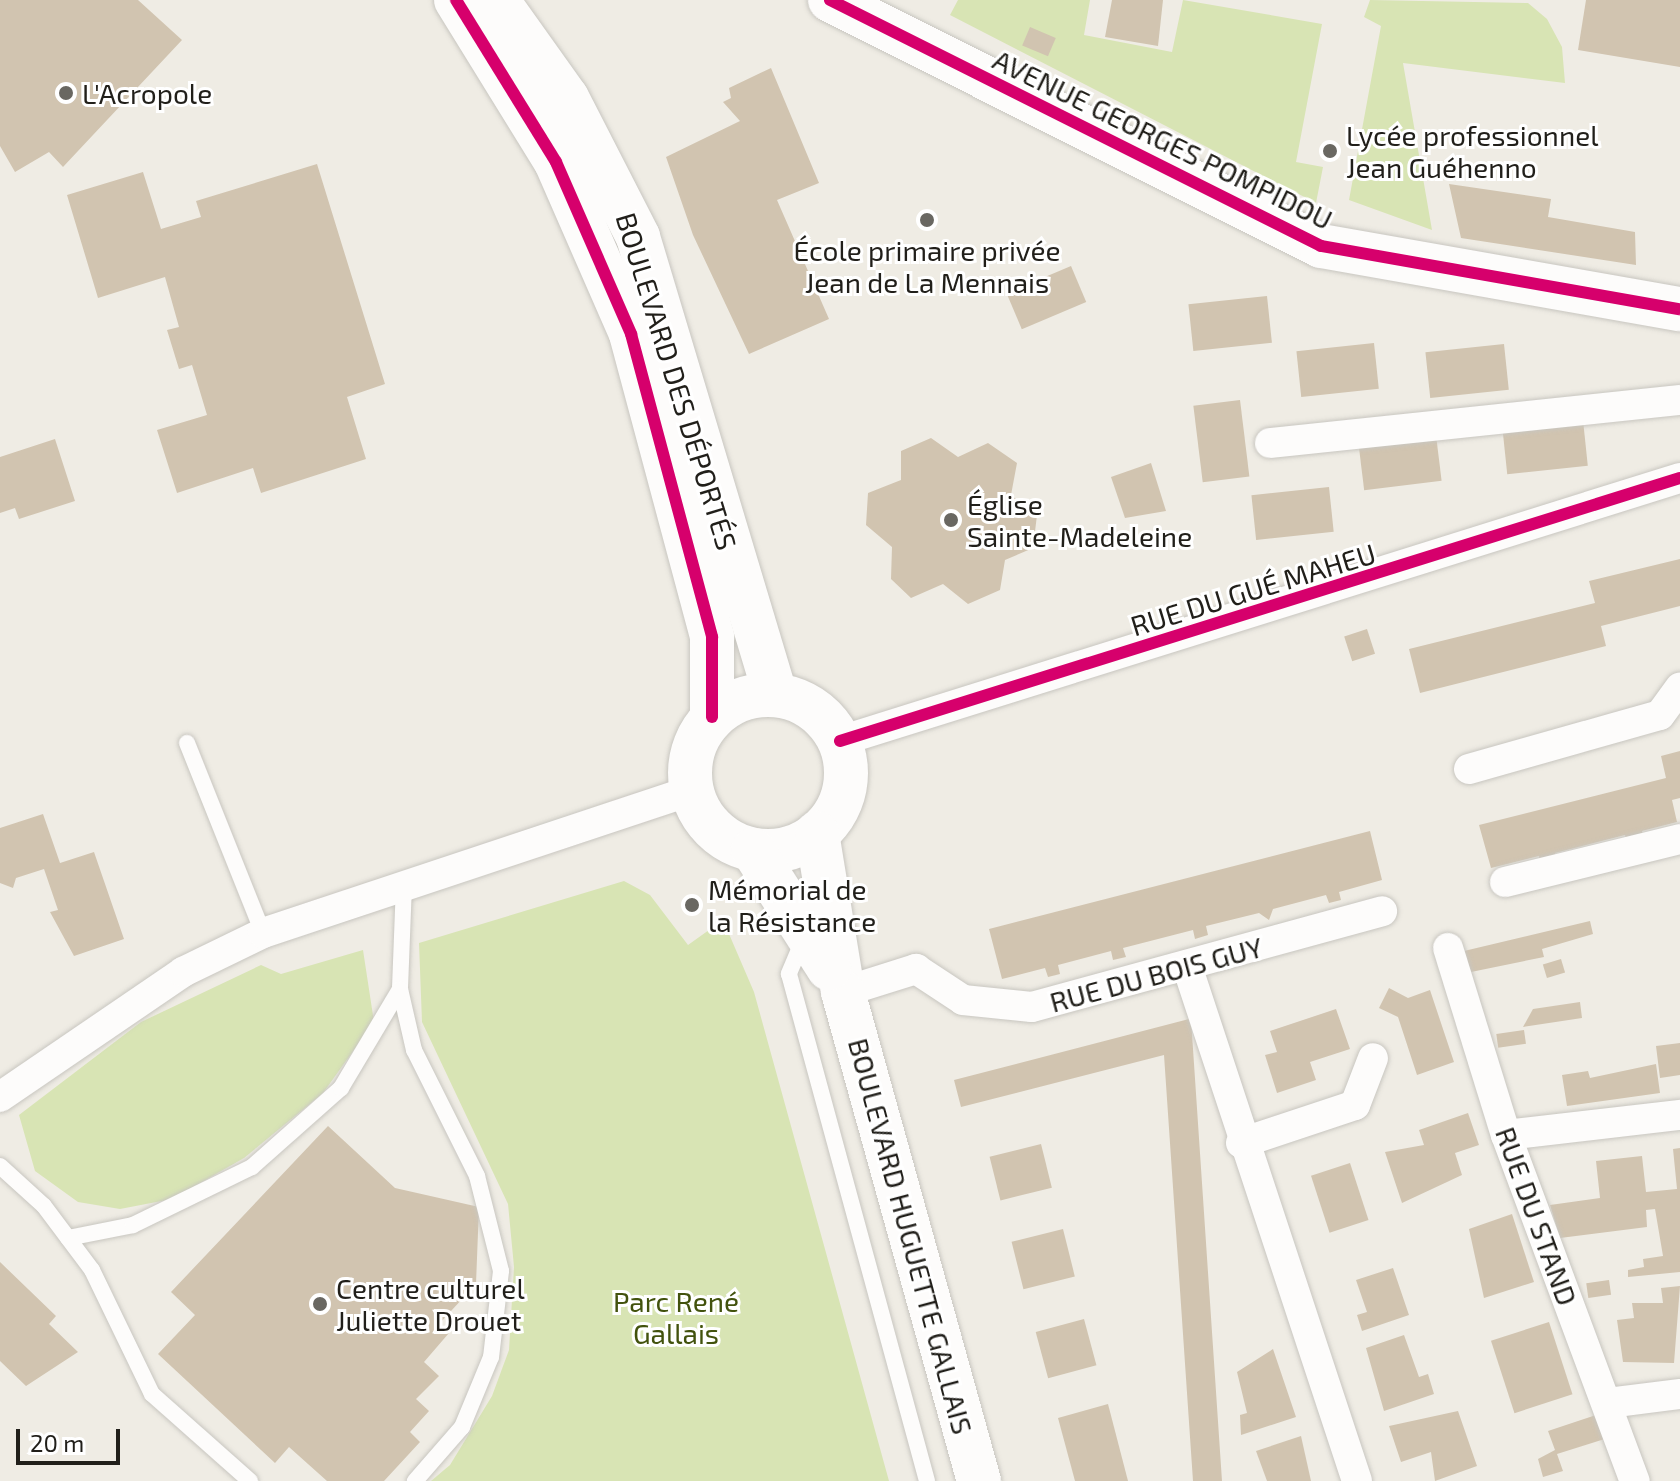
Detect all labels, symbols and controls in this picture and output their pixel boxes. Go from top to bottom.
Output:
street label: AVENUE GEORGES POMPIDOU [988,42,1338,236]
place label: L'Acropole [82,76,212,110]
marker: L'Acropole [57,84,75,102]
place label: Lycée professionnel Jean Guéhenno [1346,118,1599,184]
marker: Lycée professionnel Jean Guéhenno [1321,142,1339,160]
street label: BOULEVARD DES DÉPORTÉS [610,208,744,554]
marker: École primaire privée Jean de La Mennais [918,211,936,229]
place label: École primaire privée Jean de La Mennais [793,233,1061,299]
place label: Église Sainte-Madeleine [967,487,1192,553]
marker: Église Sainte-Madeleine [942,511,960,529]
street label: RUE DU GUÉ MAHEU [1126,536,1380,642]
place label: Mémorial de la Résistance [708,872,876,938]
marker: Mémorial de la Résistance [683,896,701,914]
street label: RUE DU BOIS GUY [1046,929,1266,1019]
street label: BOULEVARD HUGUETTE GALLAIS [842,1034,980,1438]
street label: RUE DU STAND [1489,1122,1585,1310]
place label: Centre culturel Juliette Drouet [336,1271,525,1337]
park label: Parc René Gallais [613,1284,739,1350]
marker: Centre culturel Juliette Drouet [311,1295,329,1313]
scale bar [20,1413,124,1463]
text: 20 m [30,1428,84,1457]

